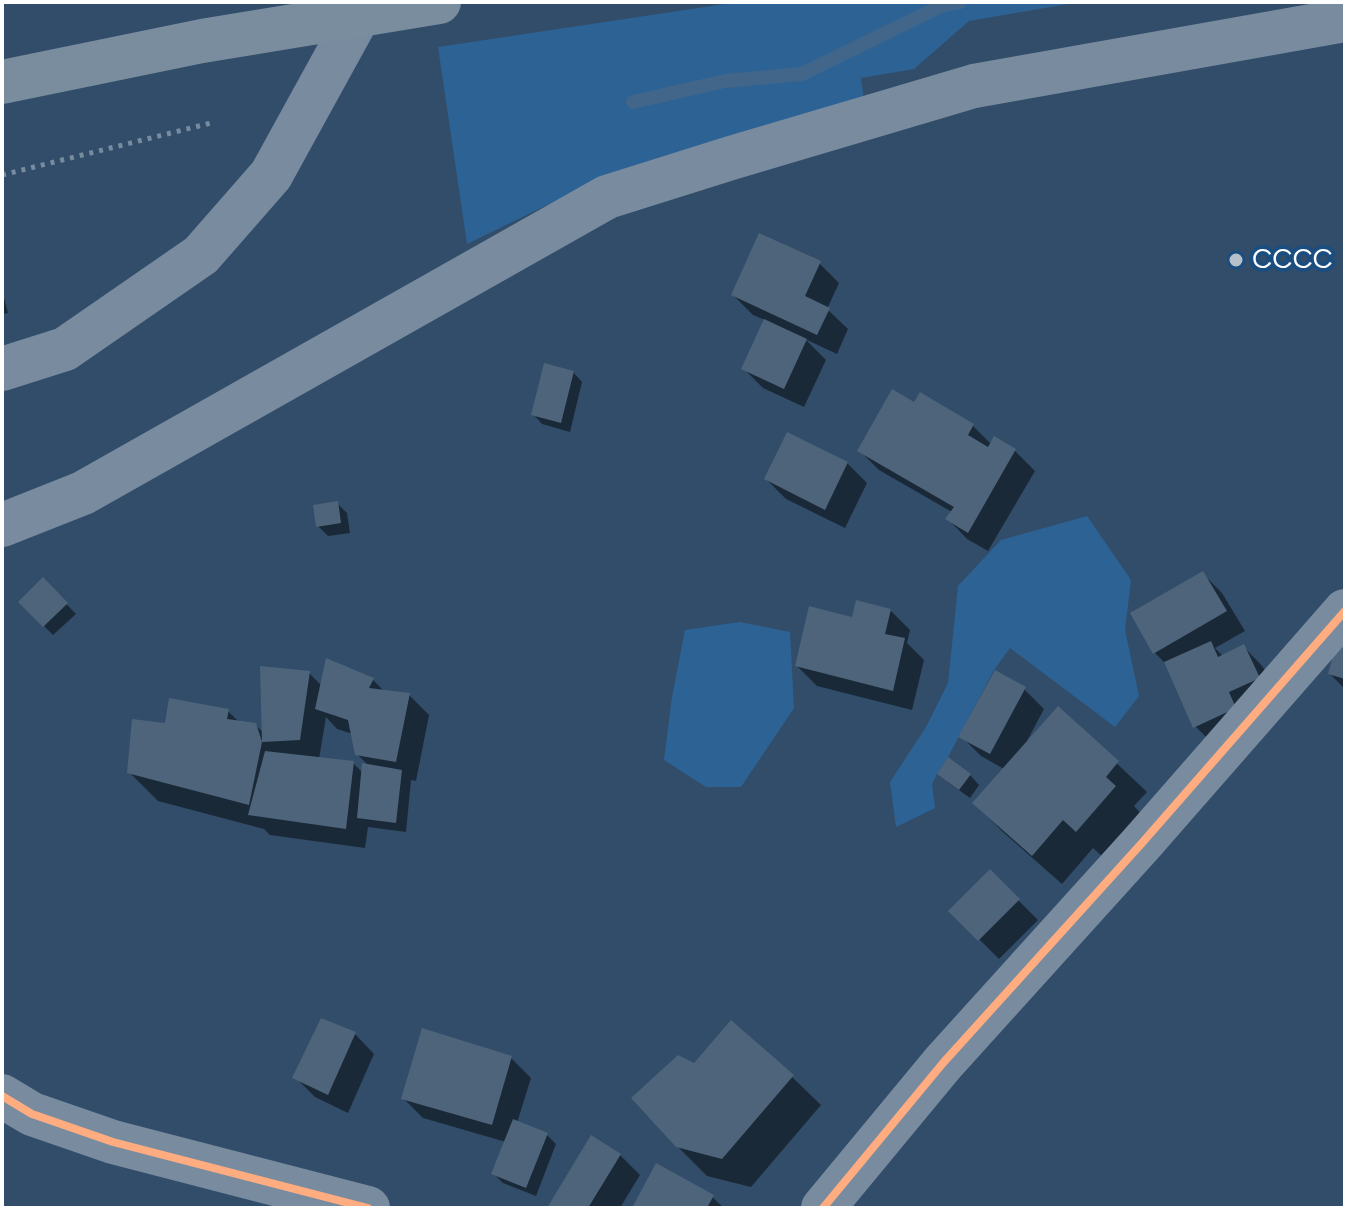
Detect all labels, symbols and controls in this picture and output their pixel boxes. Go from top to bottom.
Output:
place label: CCCC [1252,243,1333,277]
marker: CCCC [1227,251,1245,269]

